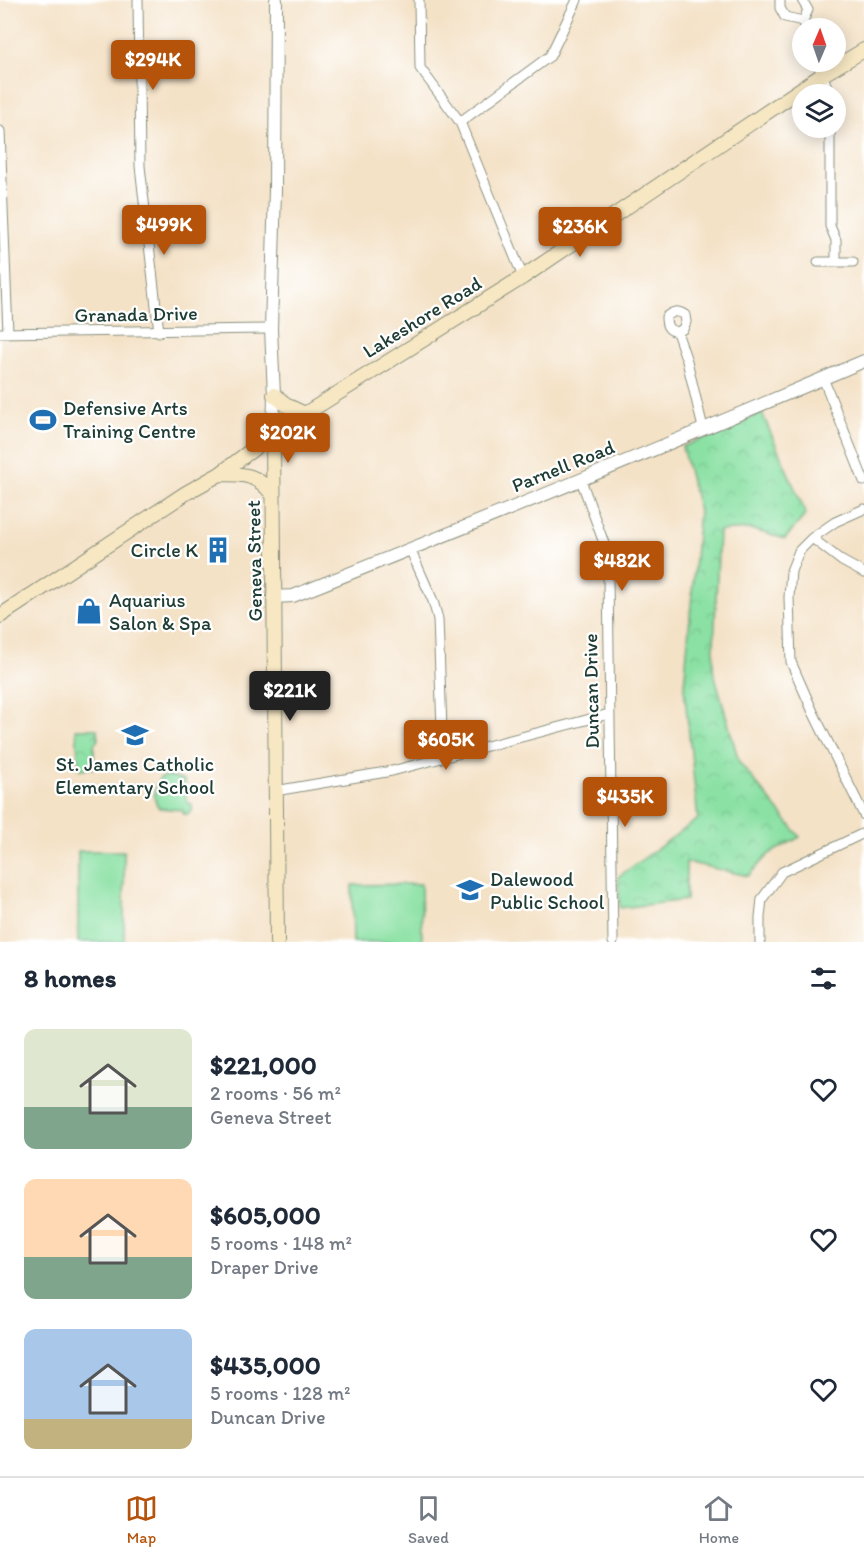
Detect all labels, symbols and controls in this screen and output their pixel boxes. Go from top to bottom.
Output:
north arrow [792,18,846,72]
map controls [792,18,846,138]
pin: $294K [111,40,195,91]
text: $294K [125,47,181,71]
button: layers [792,84,846,138]
pin: $499K [122,205,206,256]
pin: $236K [538,207,622,258]
text: $499K [136,212,192,236]
text: $236K [553,214,607,238]
street label: Lakeshore Road [358,271,486,363]
street label: Granada Drive [74,301,198,327]
place label: Defensive Arts Training Centre [63,396,196,443]
sports icon: Defensive Arts Training Centre [28,405,58,435]
pin: $202K [246,413,330,464]
text: $202K [260,420,316,444]
street label: Parnell Road [508,434,618,497]
street label: Geneva Street [241,500,267,622]
building icon: Circle K [203,535,233,565]
place label: Circle K [131,538,198,562]
pin: $482K [580,541,664,592]
text: $482K [594,548,650,572]
place label: Aquarius Salon & Spa [109,588,212,635]
shop icon: Aquarius Salon & Spa [74,596,104,626]
street label: Duncan Drive [578,633,604,749]
pin: $221K [248,671,332,722]
text: $221K [263,678,317,702]
school or university icon: St. James Catholic Elementary School [120,720,150,750]
pin: $605K [404,720,488,771]
text: $605K [418,727,474,751]
place label: St. James Catholic Elementary School [55,752,215,799]
pin: $435K [583,777,667,828]
text: $435K [597,784,653,808]
place label: Dalewood Public School [490,867,605,914]
school or university icon: Dalewood Public School [455,875,485,905]
text: 8 homes [24,962,116,994]
icon: filters [807,962,840,995]
text: $221,000 [210,1049,317,1081]
icon: home [72,1053,144,1125]
icon: heart [807,1073,840,1106]
text: 2 rooms · 56 m² [210,1081,341,1105]
text: Geneva Street [210,1105,332,1129]
text: $605,000 [210,1199,321,1231]
icon: home [72,1203,144,1275]
icon: heart [807,1223,840,1256]
text: 5 rooms · 148 m² [210,1231,352,1255]
text: Draper Drive [210,1255,318,1279]
text: $435,000 [210,1349,321,1381]
icon: home [72,1353,144,1425]
icon: heart [807,1373,840,1406]
text: 5 rooms · 128 m² [210,1381,351,1405]
text: Duncan Drive [210,1405,325,1429]
tab: Map [125,1492,158,1547]
tab: Saved [408,1492,449,1547]
tab: Home [699,1492,739,1547]

